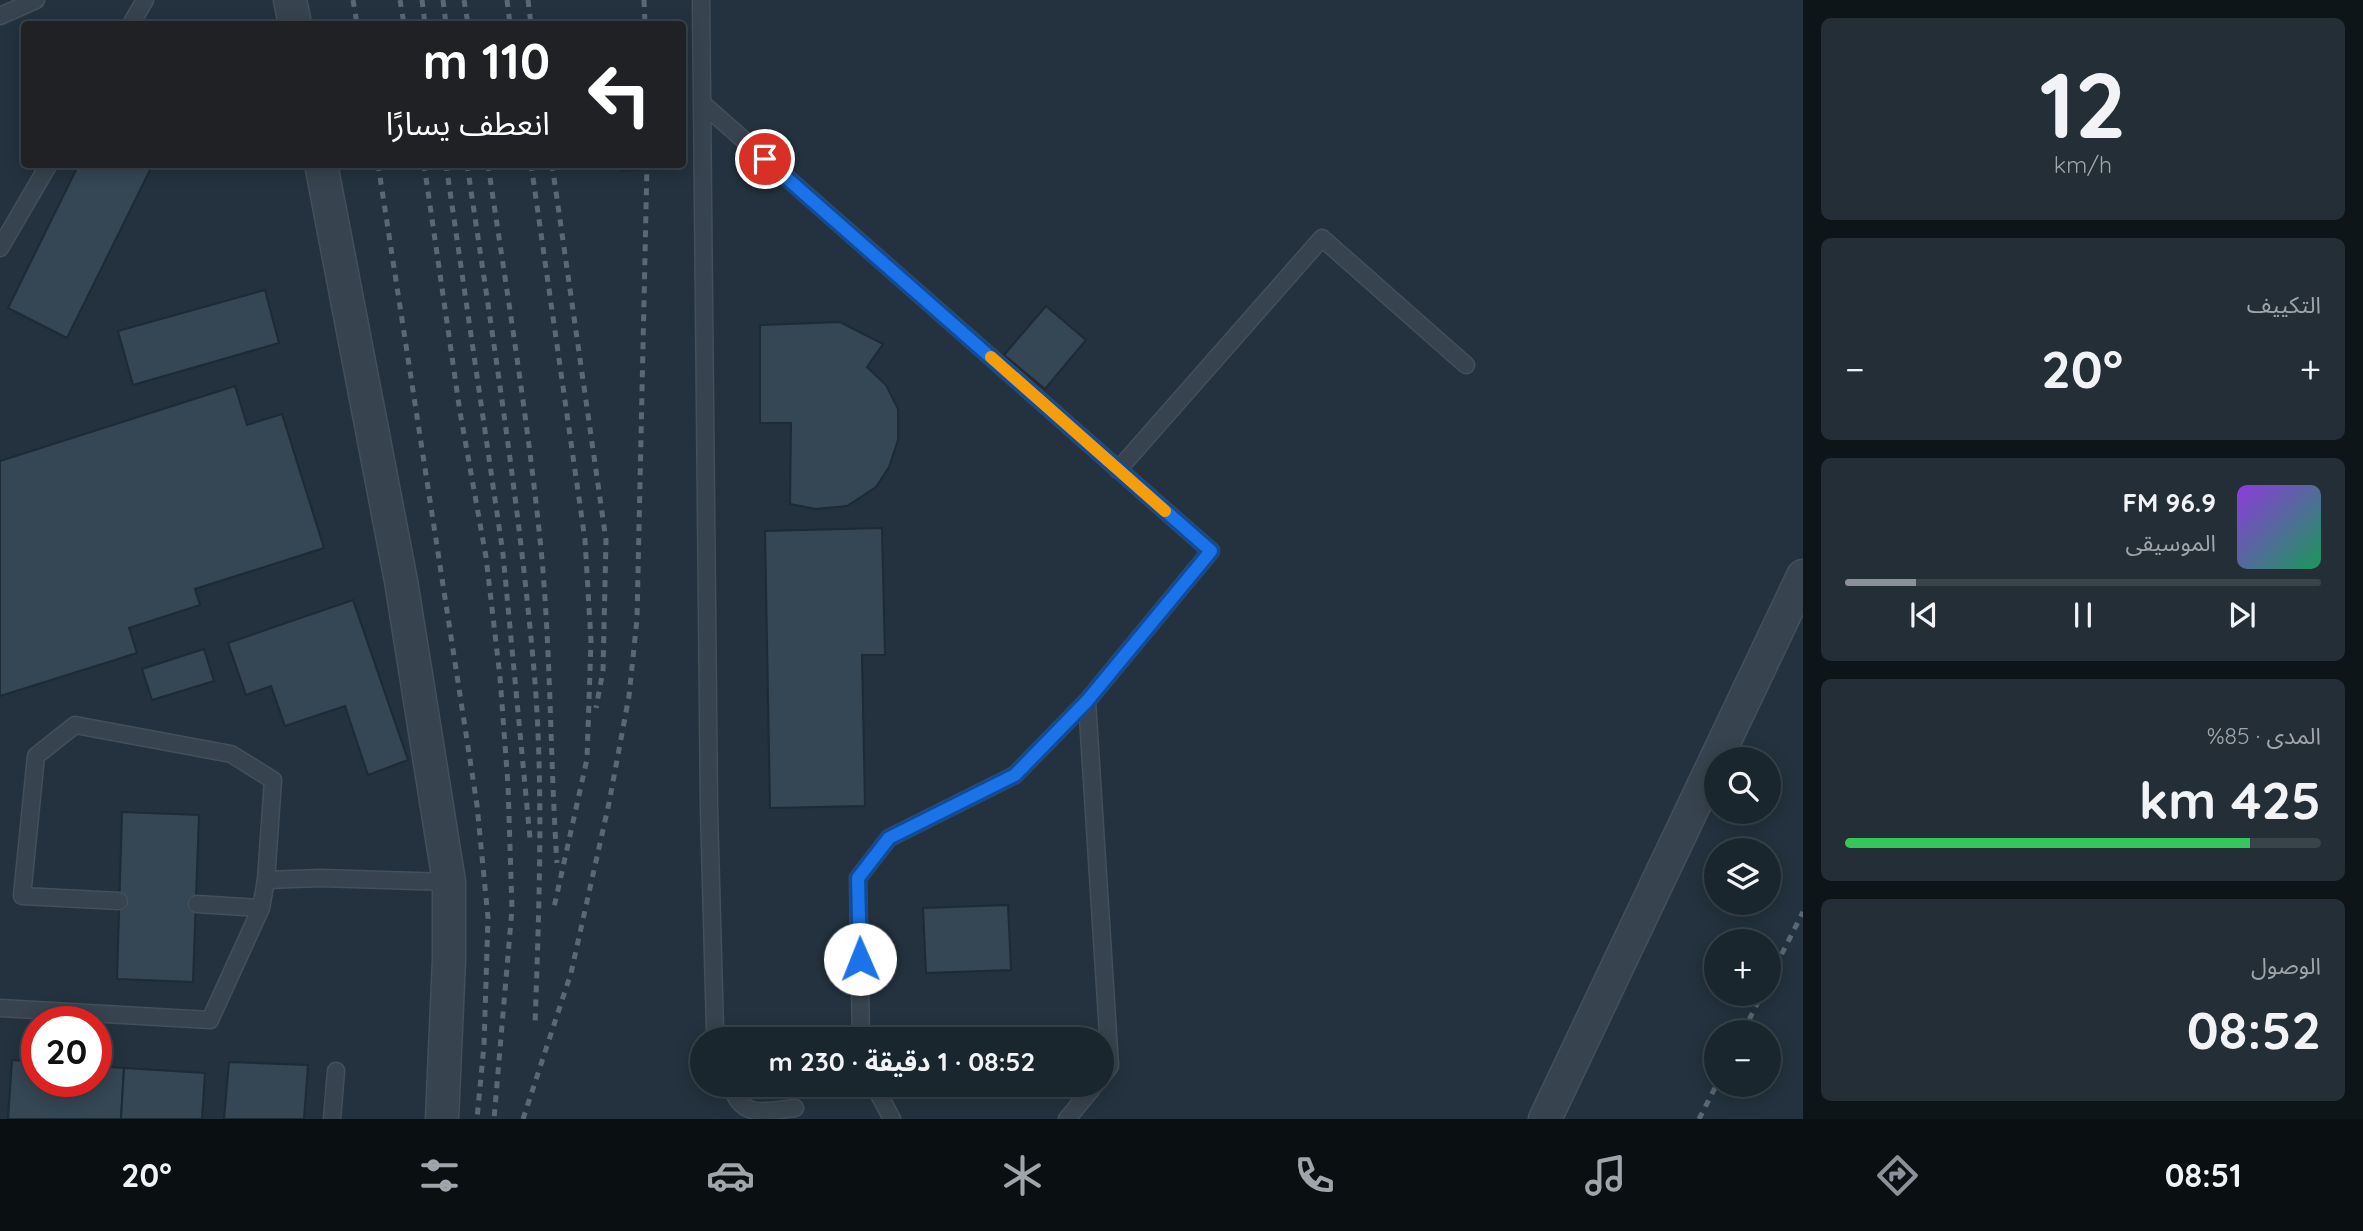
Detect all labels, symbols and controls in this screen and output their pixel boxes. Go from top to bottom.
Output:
text: 110 m [423,30,550,91]
text: 12 [2039,47,2127,161]
icon: left [574,49,665,140]
text: انعطف يسارًا [386,103,550,143]
pin [735,129,795,189]
icon: arrive [746,140,784,178]
text: km/h [2054,150,2112,179]
text: التكييف [2247,290,2321,319]
text: 20° [2041,336,2123,401]
text: − [1845,345,1865,393]
text: + [2300,345,2321,393]
text: 96.9 FM [2122,486,2216,519]
text: الموسيقى [2125,528,2216,557]
icon: previous [1905,596,1943,634]
icon: pause [2064,596,2102,634]
icon: next [2223,596,2261,634]
text: المدى · 85% [2207,721,2321,750]
map controls [1704,747,1781,1097]
button: search [1704,747,1781,824]
text: 425 km [2139,767,2321,832]
button: layers [1704,838,1781,915]
position arrow [823,922,897,996]
button: + [1704,929,1781,1006]
text: الوصول [2251,951,2321,980]
text: 08:52 [2187,997,2321,1062]
speed limit sign: 20 [21,1006,112,1097]
button: − [1704,1020,1781,1097]
text: 08:52 · 1 دقيقة · 230 m [769,1045,1035,1078]
icon: filters [415,1151,464,1200]
icon: car [706,1151,755,1200]
icon: climate [998,1151,1047,1200]
icon: phone [1290,1151,1339,1200]
icon: music [1581,1151,1630,1200]
icon: directions [1873,1151,1922,1200]
text: 20° [121,1155,172,1195]
text: 08:51 [2165,1155,2242,1195]

